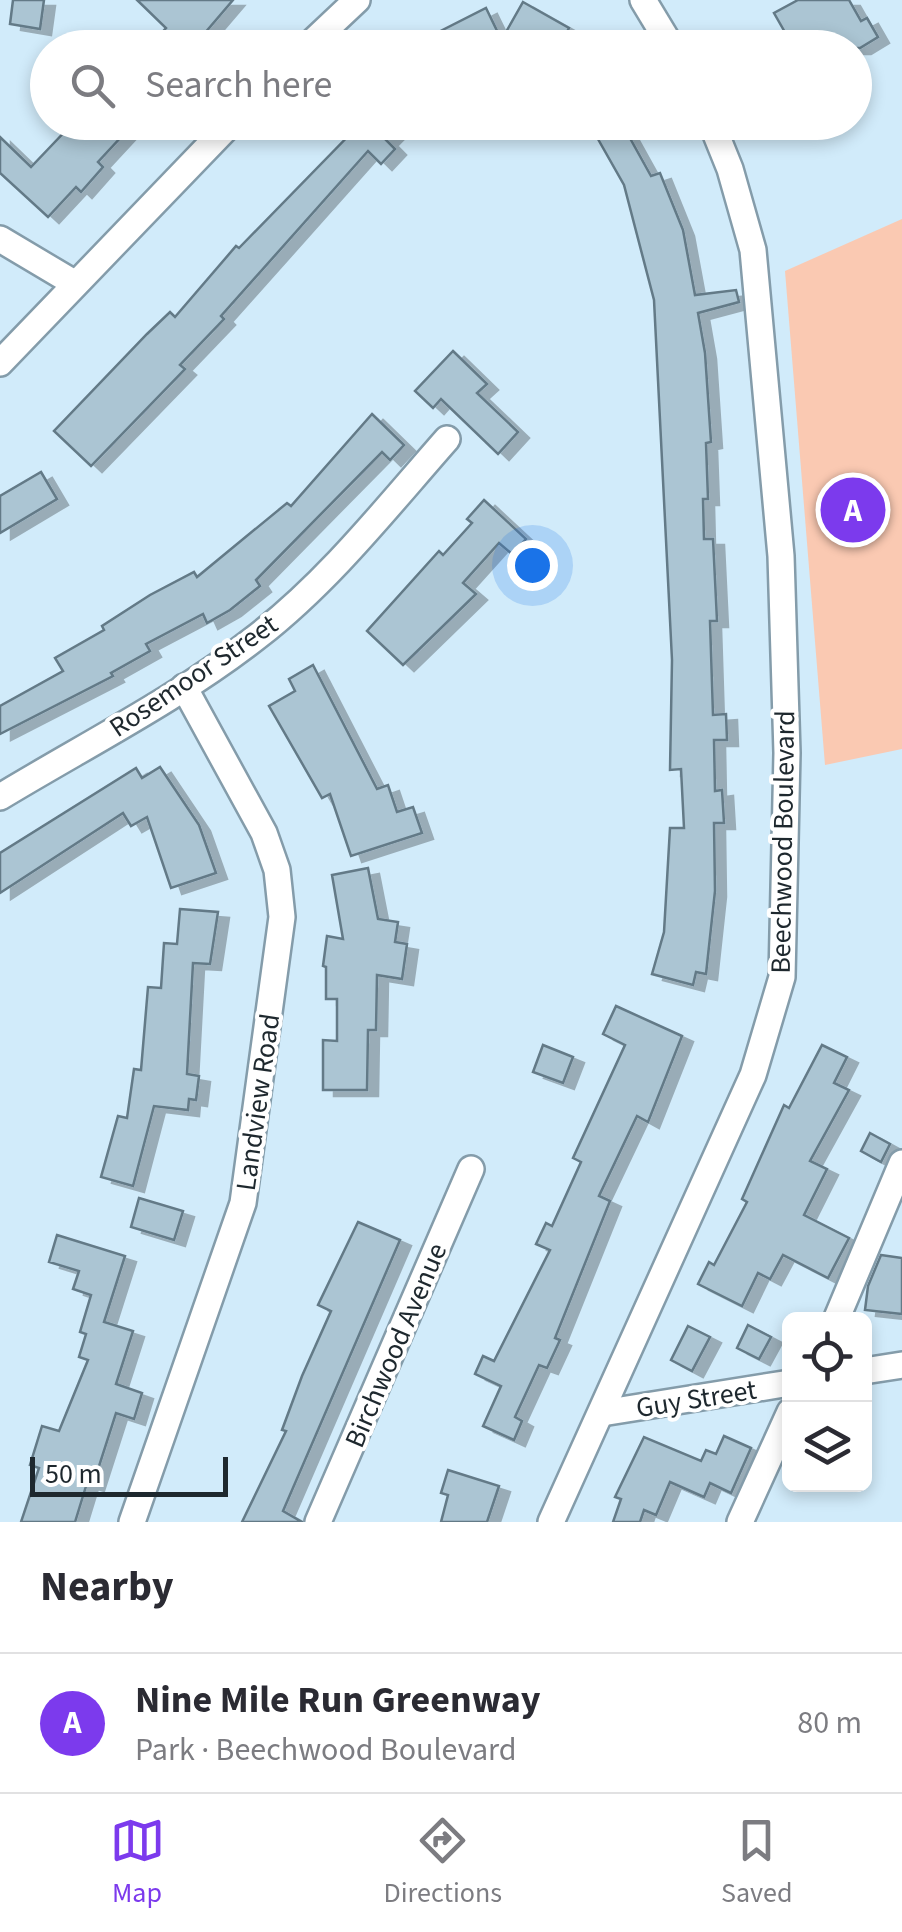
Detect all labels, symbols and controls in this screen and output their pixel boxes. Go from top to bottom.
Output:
search box [30,30,872,140]
icon: search [65,58,120,113]
text: Search here [145,58,332,112]
pin: A [820,472,886,548]
your location [507,540,558,591]
street label: Rosemoor Street [101,604,286,747]
street label: Beechwood Boulevard [761,710,805,974]
street label: Landview Road [226,1011,290,1193]
street label: Birchwood Avenue [335,1237,457,1454]
map controls [782,1312,872,1492]
button: locate [782,1312,872,1402]
street label: Guy Street [633,1370,760,1428]
button: layers [782,1402,872,1492]
scale bar [30,1452,228,1496]
text: 50 m [45,1454,102,1494]
text: Nearby [40,1557,174,1617]
text: Nine Mile Run Greenway [135,1673,541,1727]
text: A [63,1700,82,1746]
text: 80 m [797,1700,862,1746]
text: Park · Beechwood Boulevard [135,1727,517,1773]
tab: Map [110,1813,165,1913]
tab: Directions [384,1813,502,1913]
tab: Saved [721,1813,792,1913]

